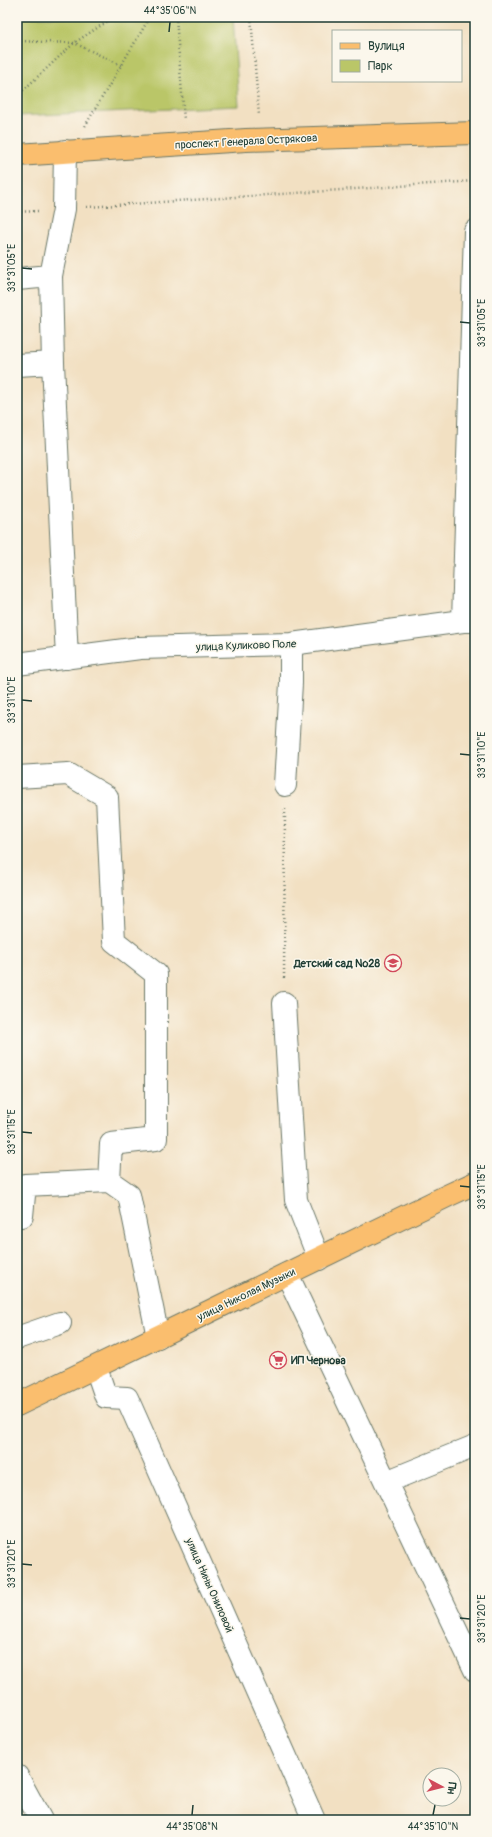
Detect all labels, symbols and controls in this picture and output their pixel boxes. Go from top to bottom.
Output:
text: 44°35'06"N [144,5,196,17]
legend [332,30,462,82]
text: Вулиця [368,39,405,54]
text: Парк [368,59,393,74]
street label: проспект Генерала Острякова [175,131,317,152]
text: 33°31'05"E [6,244,18,292]
text: 33°31'05"E [476,299,488,347]
street label: улица Куликово Поле [195,637,297,654]
text: 33°31'10"E [6,676,18,724]
text: 33°31'10"E [476,731,488,779]
school or university icon: Детский сад №28 [383,953,403,973]
place label: Детский сад №28 [293,957,380,970]
text: 33°31'15"E [6,1109,18,1155]
text: 33°31'15"E [476,1164,488,1210]
street label: улица Николая Музыки [194,1265,297,1324]
supermarket icon: ИП Чернова [268,1350,288,1370]
place label: ИП Чернова [291,1354,346,1367]
street label: улица Нины Ониловой [182,1535,236,1635]
text: 33°31'20"E [6,1540,18,1588]
text: 33°31'20"E [476,1595,488,1643]
north arrow [422,1767,462,1807]
text: Пн [444,1781,459,1795]
text: 44°35'08"N [166,1821,218,1833]
text: 44°35'10"N [408,1821,458,1833]

